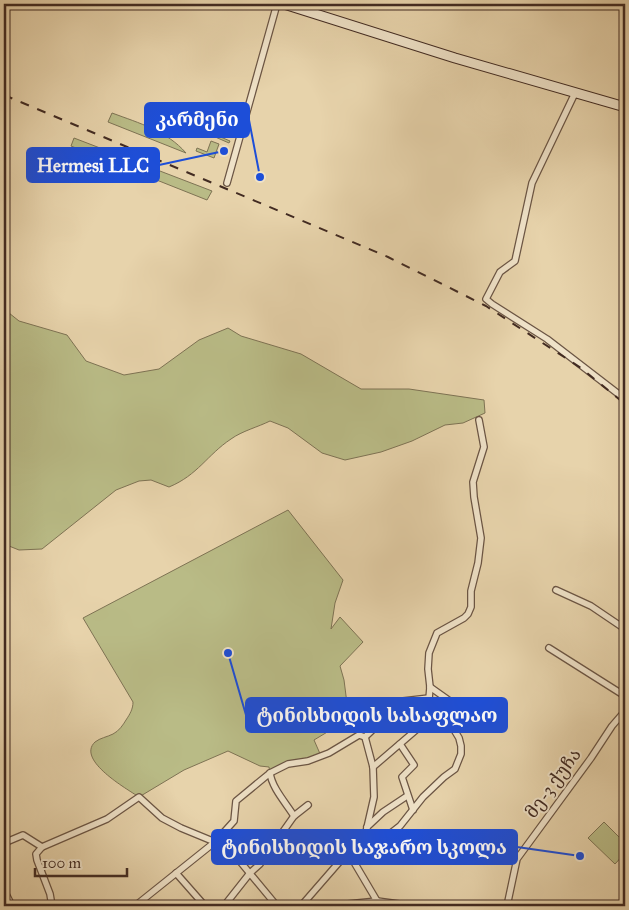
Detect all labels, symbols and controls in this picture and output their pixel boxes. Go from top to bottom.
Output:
callout: კარმენი [145,103,249,137]
text: კარმენი [155,108,239,131]
callout: Hermesi LLC [27,148,159,182]
text: Hermesi LLC [37,154,149,177]
callout: ტინისხიდის სასაფლაო [246,698,507,732]
text: ტინისხიდის სასაფლაო [257,704,497,727]
street label: მე-3 ქუჩა [520,744,586,822]
callout: ტინისხიდის საჯარო სკოლა [212,830,517,864]
text: ტინისხიდის საჯარო სკოლა [221,836,507,859]
scale bar [35,845,128,877]
text: 100 m [42,854,82,872]

